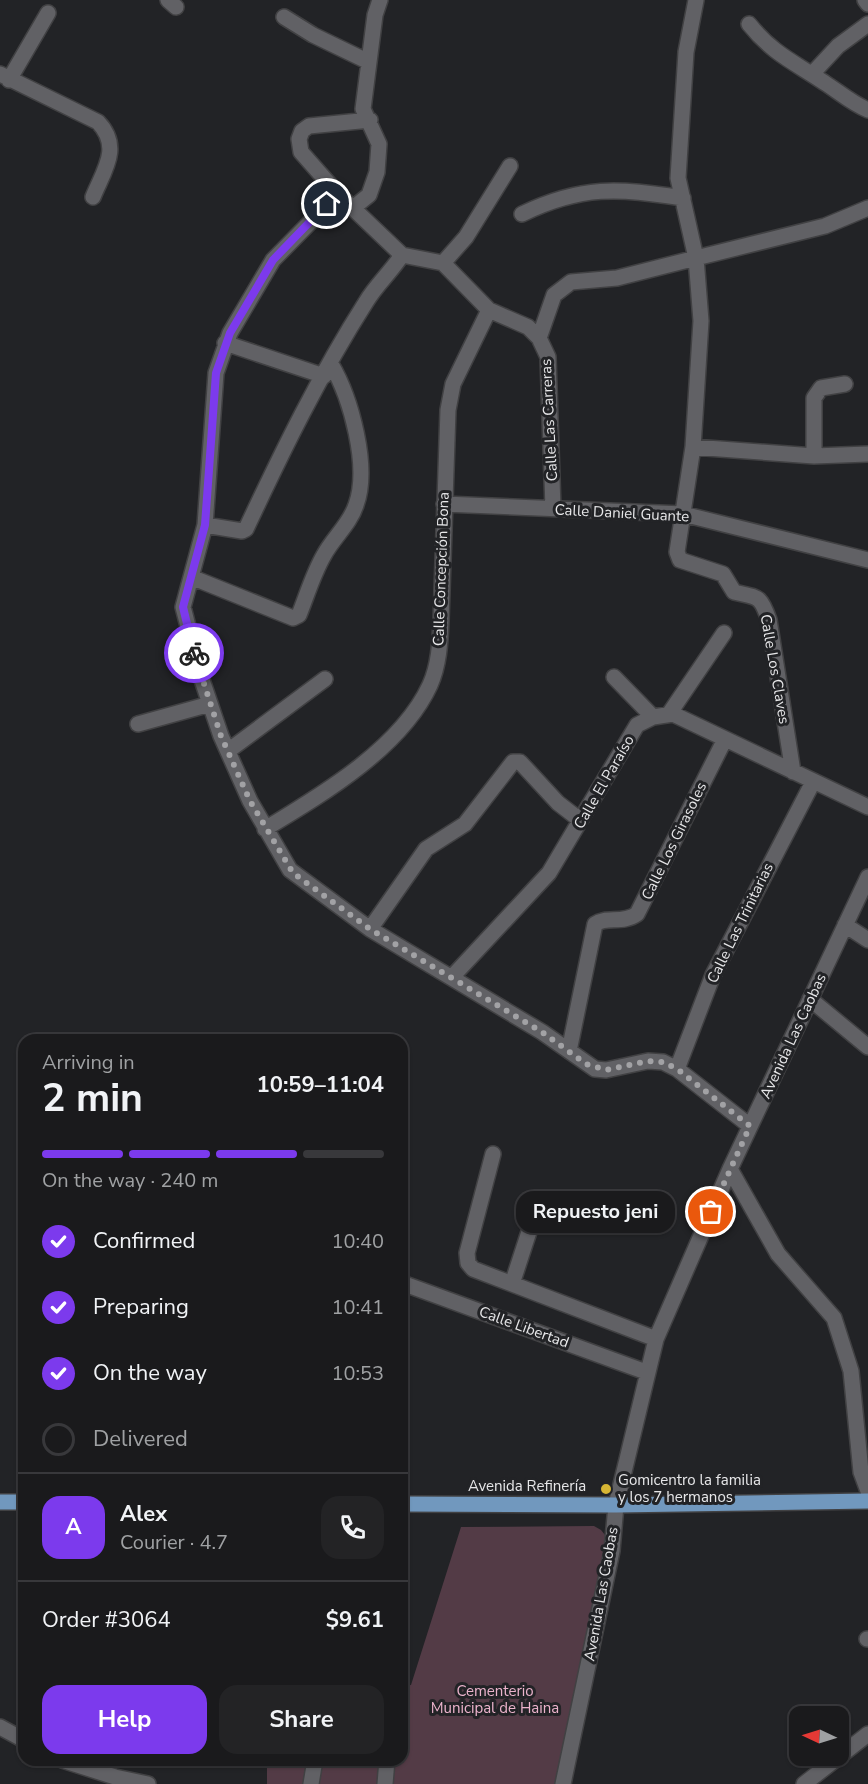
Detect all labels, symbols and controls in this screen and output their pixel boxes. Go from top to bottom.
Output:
pin [301,178,352,229]
icon: home [310,187,343,220]
street label: Calle Las Carreras [536,358,562,482]
street label: Calle Concepción Bona [428,491,454,647]
street label: Calle Daniel Guante [554,499,690,527]
street label: Calle Los Claves [756,613,794,725]
courier [164,623,224,683]
icon: bike [178,637,211,670]
street label: Calle El Paraíso [569,732,639,832]
street label: Calle Los Girasoles [637,779,711,903]
street label: Calle Las Trinitarias [702,859,778,987]
street label: Avenida Las Caobas [755,970,831,1102]
text: Arriving in [42,1049,135,1076]
text: 10:59–11:04 [256,1070,384,1100]
text: 2 min [42,1072,143,1125]
text: On the way · 240 m [42,1167,218,1194]
pin [685,1186,736,1237]
callout: Repuesto jeni [516,1191,675,1233]
icon: bag [694,1195,727,1228]
text: Repuesto jeni [533,1198,658,1225]
icon: check [42,1225,75,1258]
text: Confirmed [93,1226,195,1256]
text: 10:40 [331,1228,384,1255]
icon: check [42,1291,75,1324]
text: Preparing [93,1292,189,1322]
text: 10:41 [331,1294,384,1321]
street label: Calle Libertad [476,1301,572,1353]
icon: check [42,1357,75,1390]
text: On the way [93,1358,207,1388]
text: 10:53 [331,1360,384,1387]
text: Delivered [93,1424,188,1454]
place label: Gomicentro la familia y los 7 hermanos [618,1470,761,1507]
street label: Avenida Refinería [468,1476,586,1496]
marker: Gomicentro la familia y los 7 hermanos [599,1482,613,1496]
button: phone [321,1496,384,1559]
text: Alex [120,1499,167,1529]
text: A [65,1512,82,1542]
street label: Avenida Las Caobas [579,1525,623,1663]
text: Courier · 4.7 [120,1529,228,1556]
text: Order #3064 [42,1605,171,1635]
text: $9.61 [326,1605,384,1635]
park label: Cementerio Municipal de Haina [431,1681,559,1718]
button: Help [42,1685,207,1754]
button: Share [219,1685,384,1754]
north arrow [789,1706,849,1766]
map controls [789,1706,849,1766]

